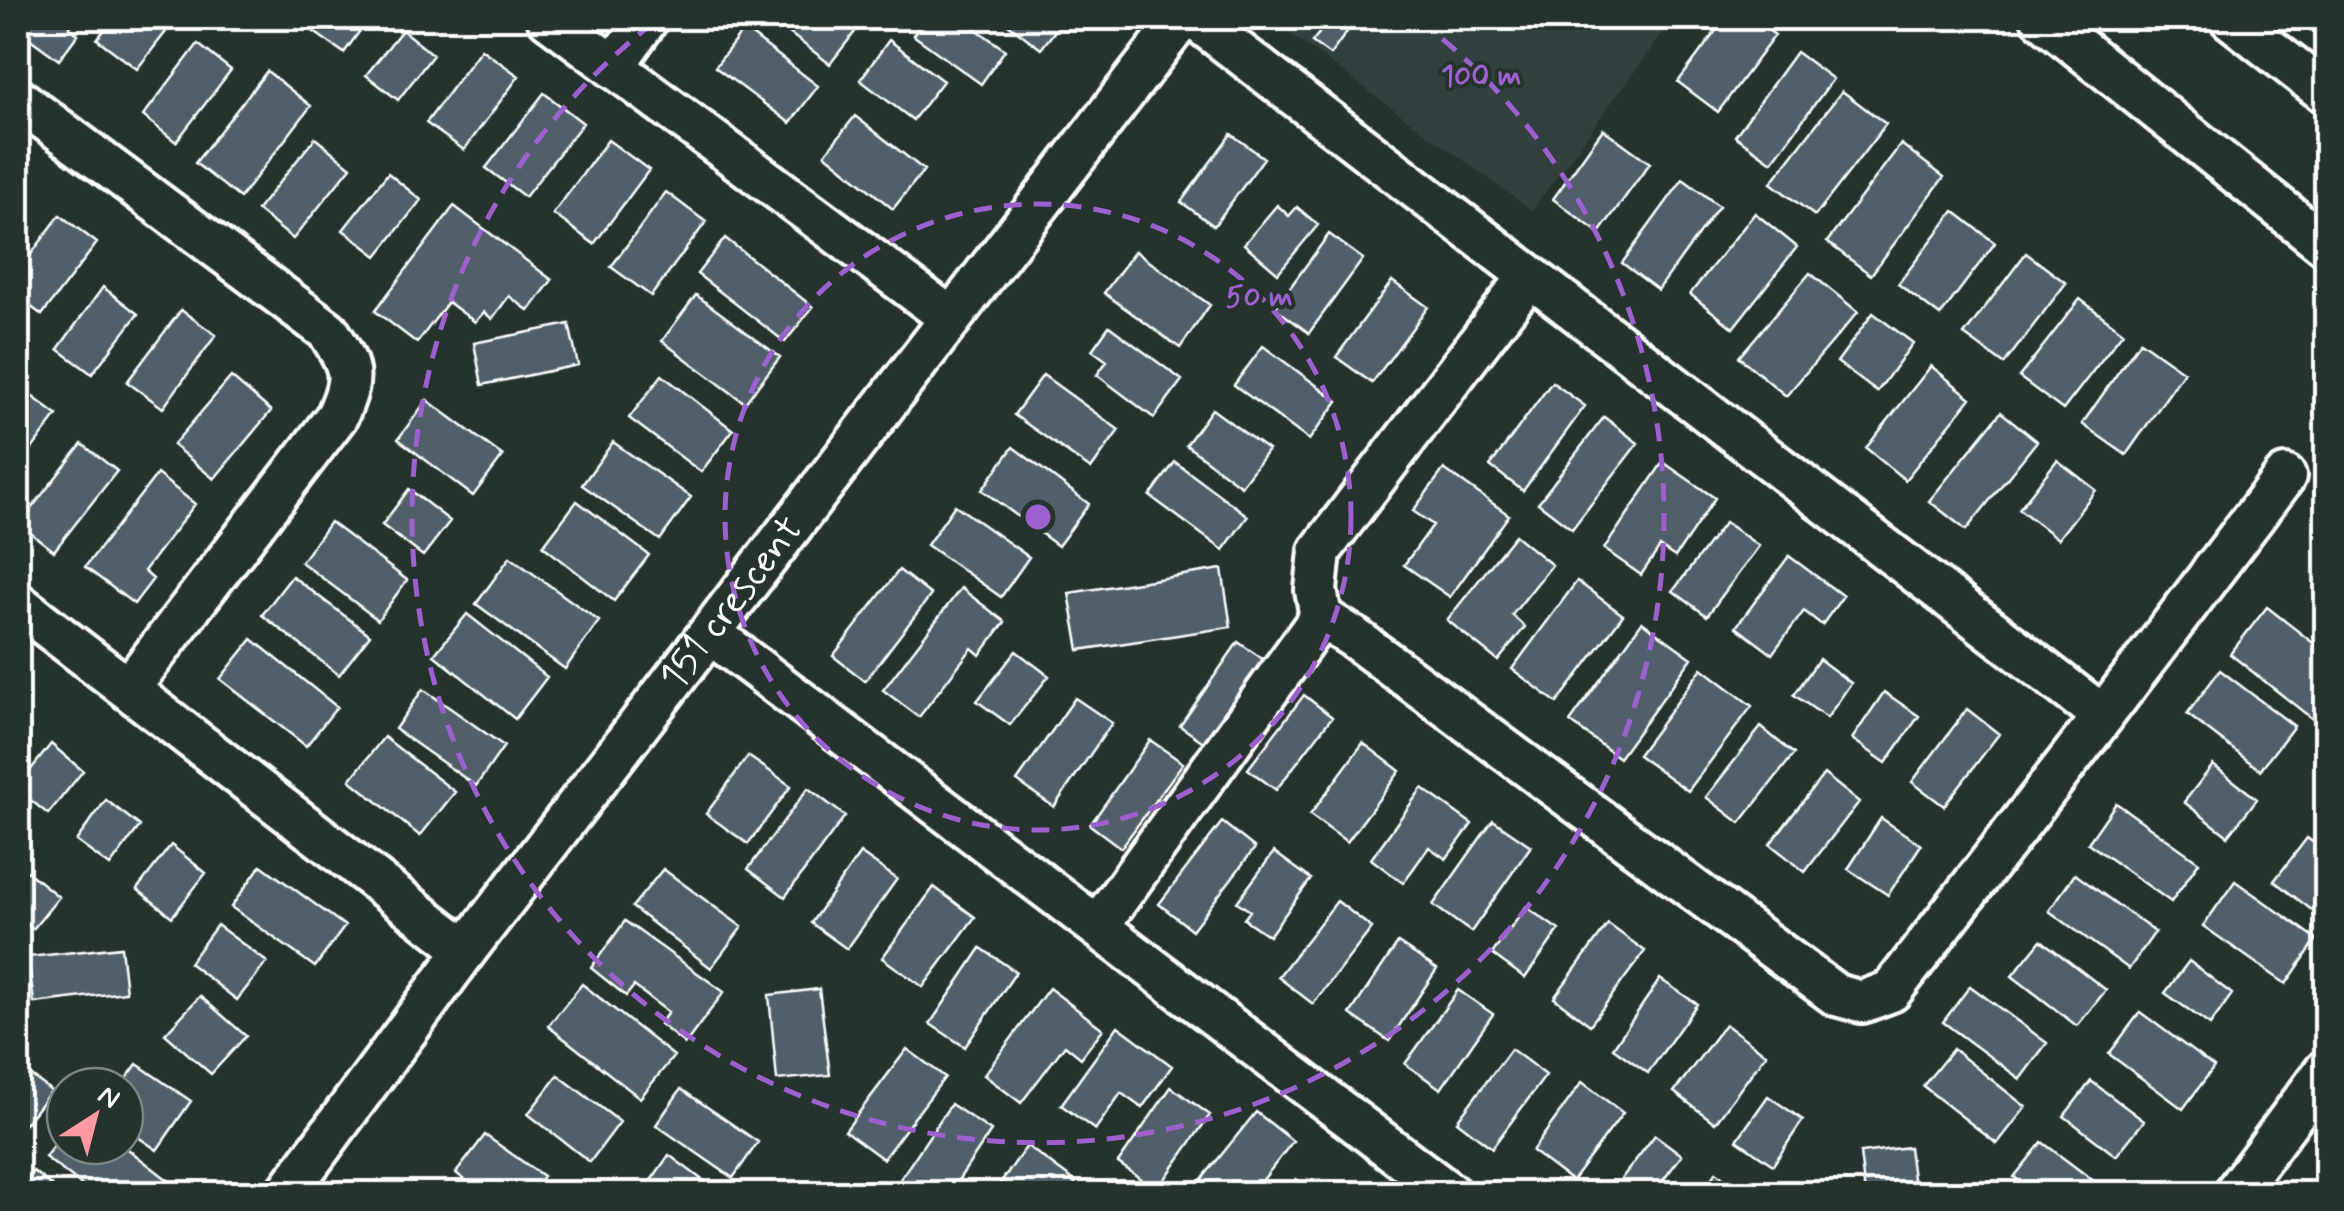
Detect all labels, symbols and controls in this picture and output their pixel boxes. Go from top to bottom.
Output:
text: 100 m [1441,57,1521,96]
text: 50 m [1225,278,1293,317]
centre of rings [1020,499,1056,535]
street label: 151 crescent [649,506,816,701]
north arrow [45,1066,145,1166]
text: N [90,1077,127,1118]

